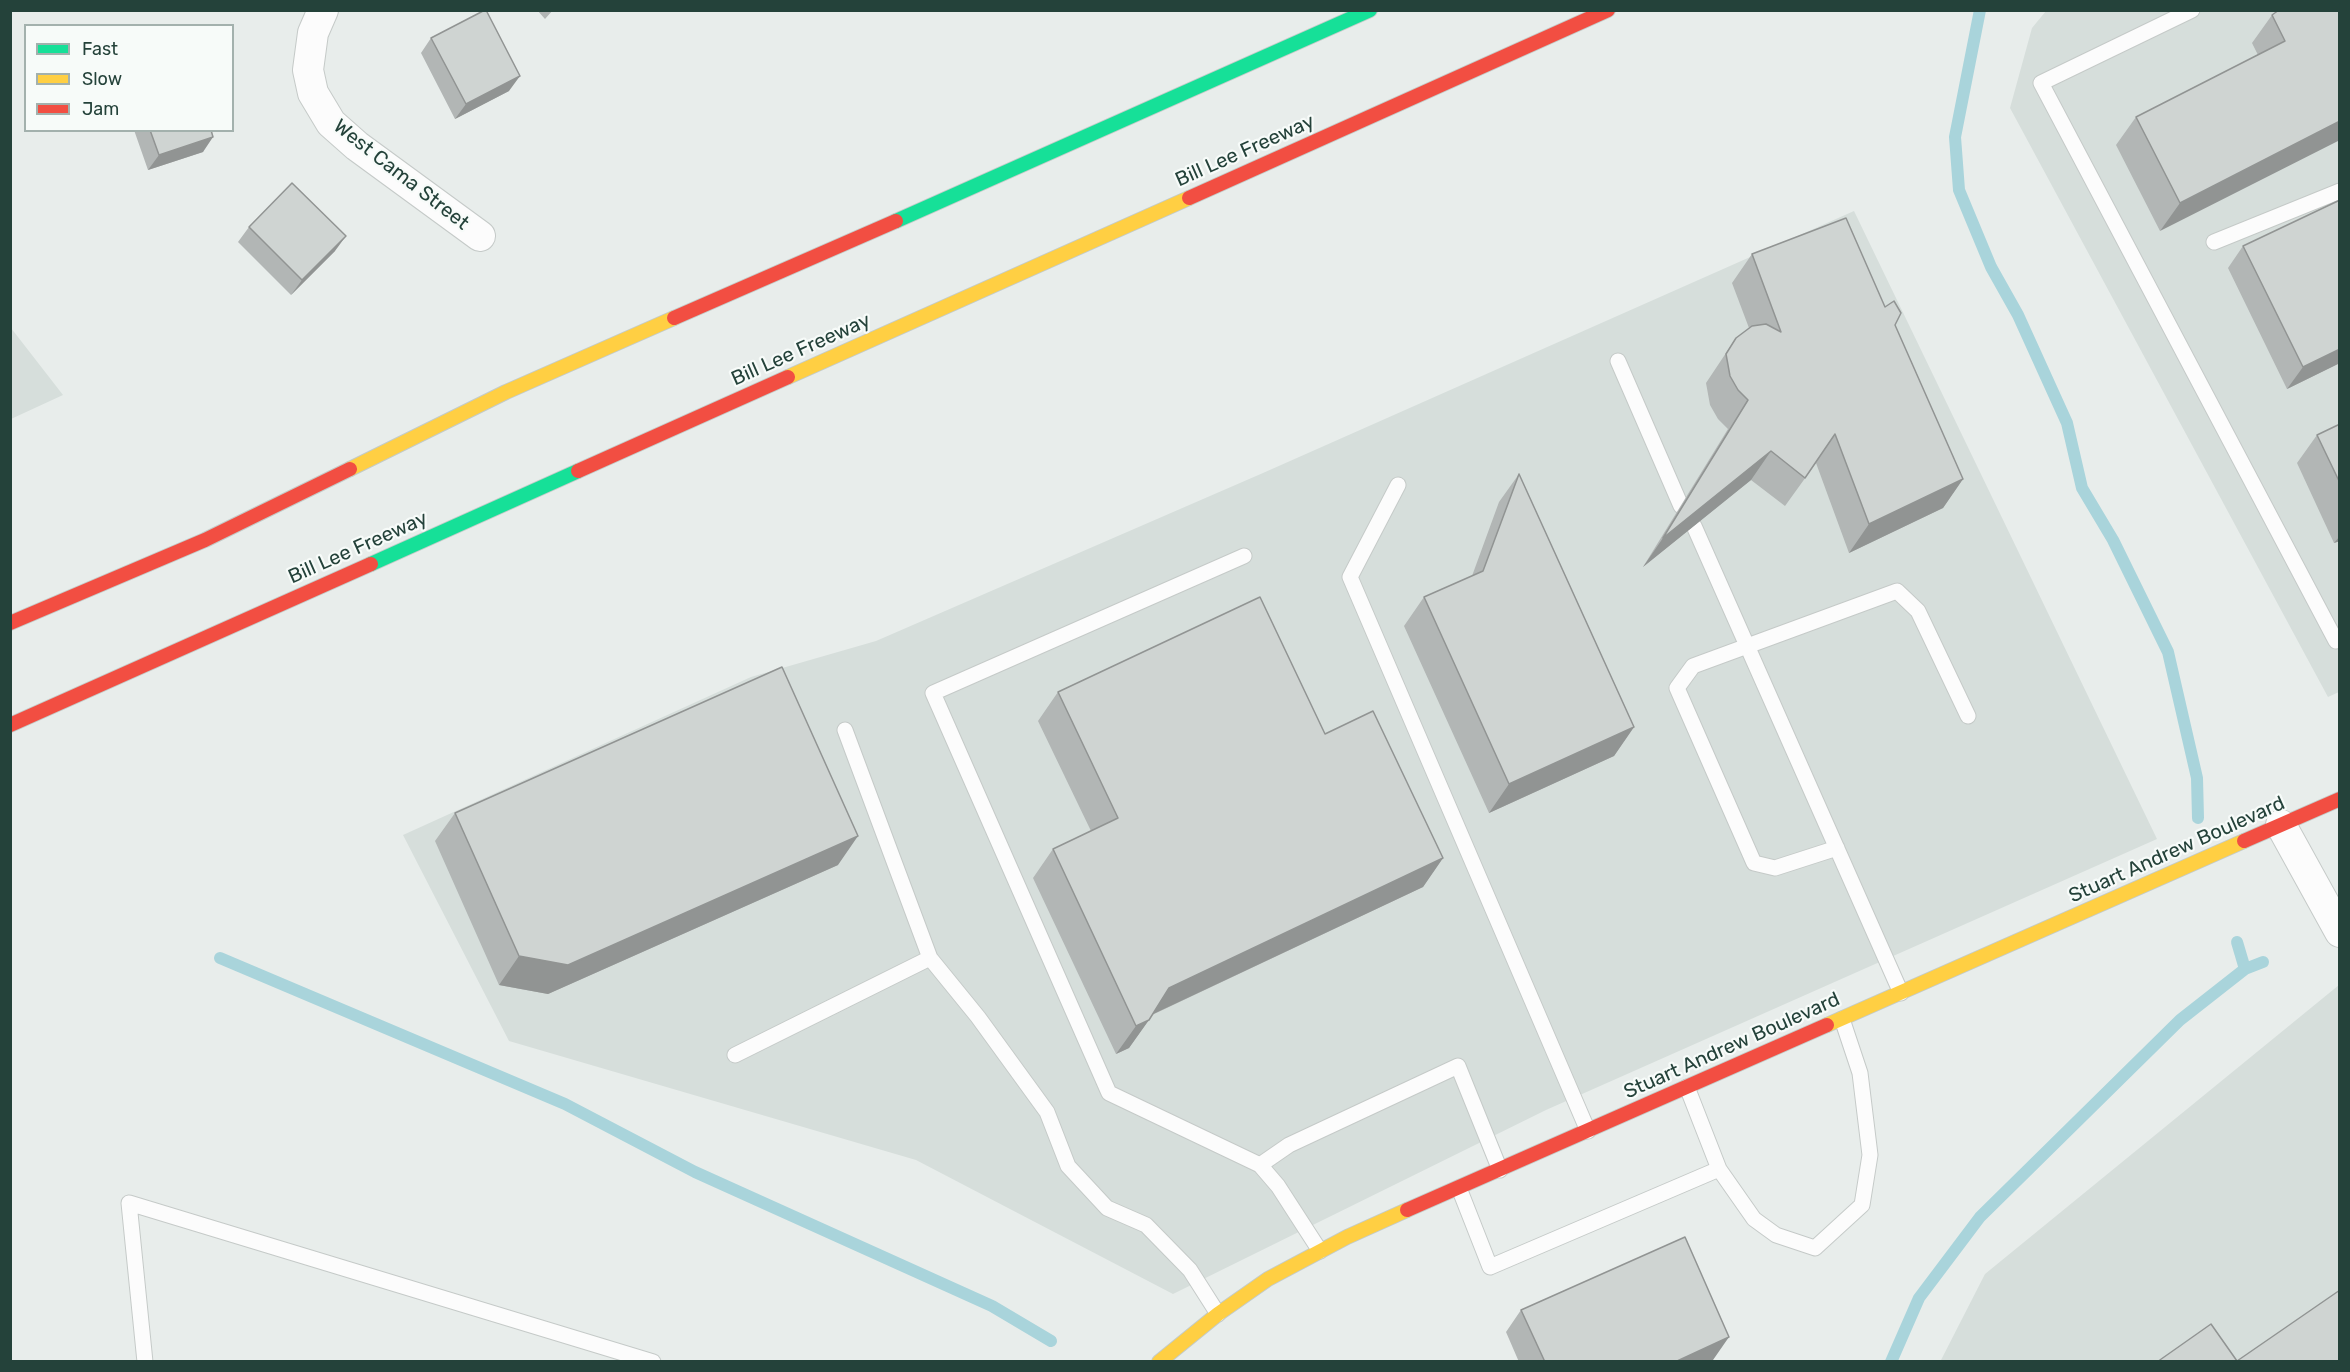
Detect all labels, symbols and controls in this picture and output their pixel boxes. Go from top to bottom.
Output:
legend [24,24,234,132]
text: Fast [82,38,118,60]
text: Slow [82,68,122,90]
text: Jam [82,98,119,120]
street label: Bill Lee Freeway [1172,110,1318,192]
street label: West Cama Street [328,115,474,235]
street label: Bill Lee Freeway [728,309,874,391]
street label: Bill Lee Freeway [285,507,431,589]
street label: Stuart Andrew Boulevard [2065,791,2289,909]
street label: Stuart Andrew Boulevard [1620,987,1844,1105]

